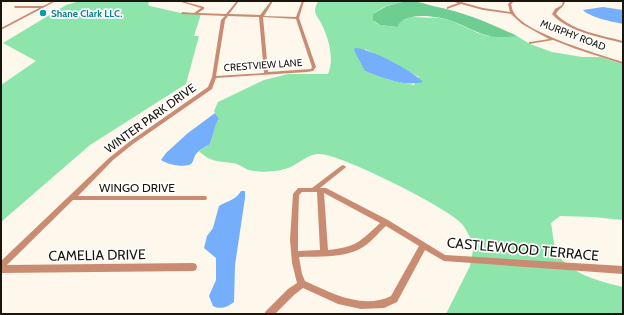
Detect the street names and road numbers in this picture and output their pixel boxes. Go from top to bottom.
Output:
street label: MURPHY ROAD [538,17,608,53]
street label: CRESTVIEW LANE [223,56,303,74]
street label: WINTER PARK DRIVE [101,80,199,156]
street label: WINGO DRIVE [99,180,175,195]
street label: CASTLEWOOD TERRACE [446,233,600,265]
street label: CAMELIA DRIVE [48,245,146,265]

